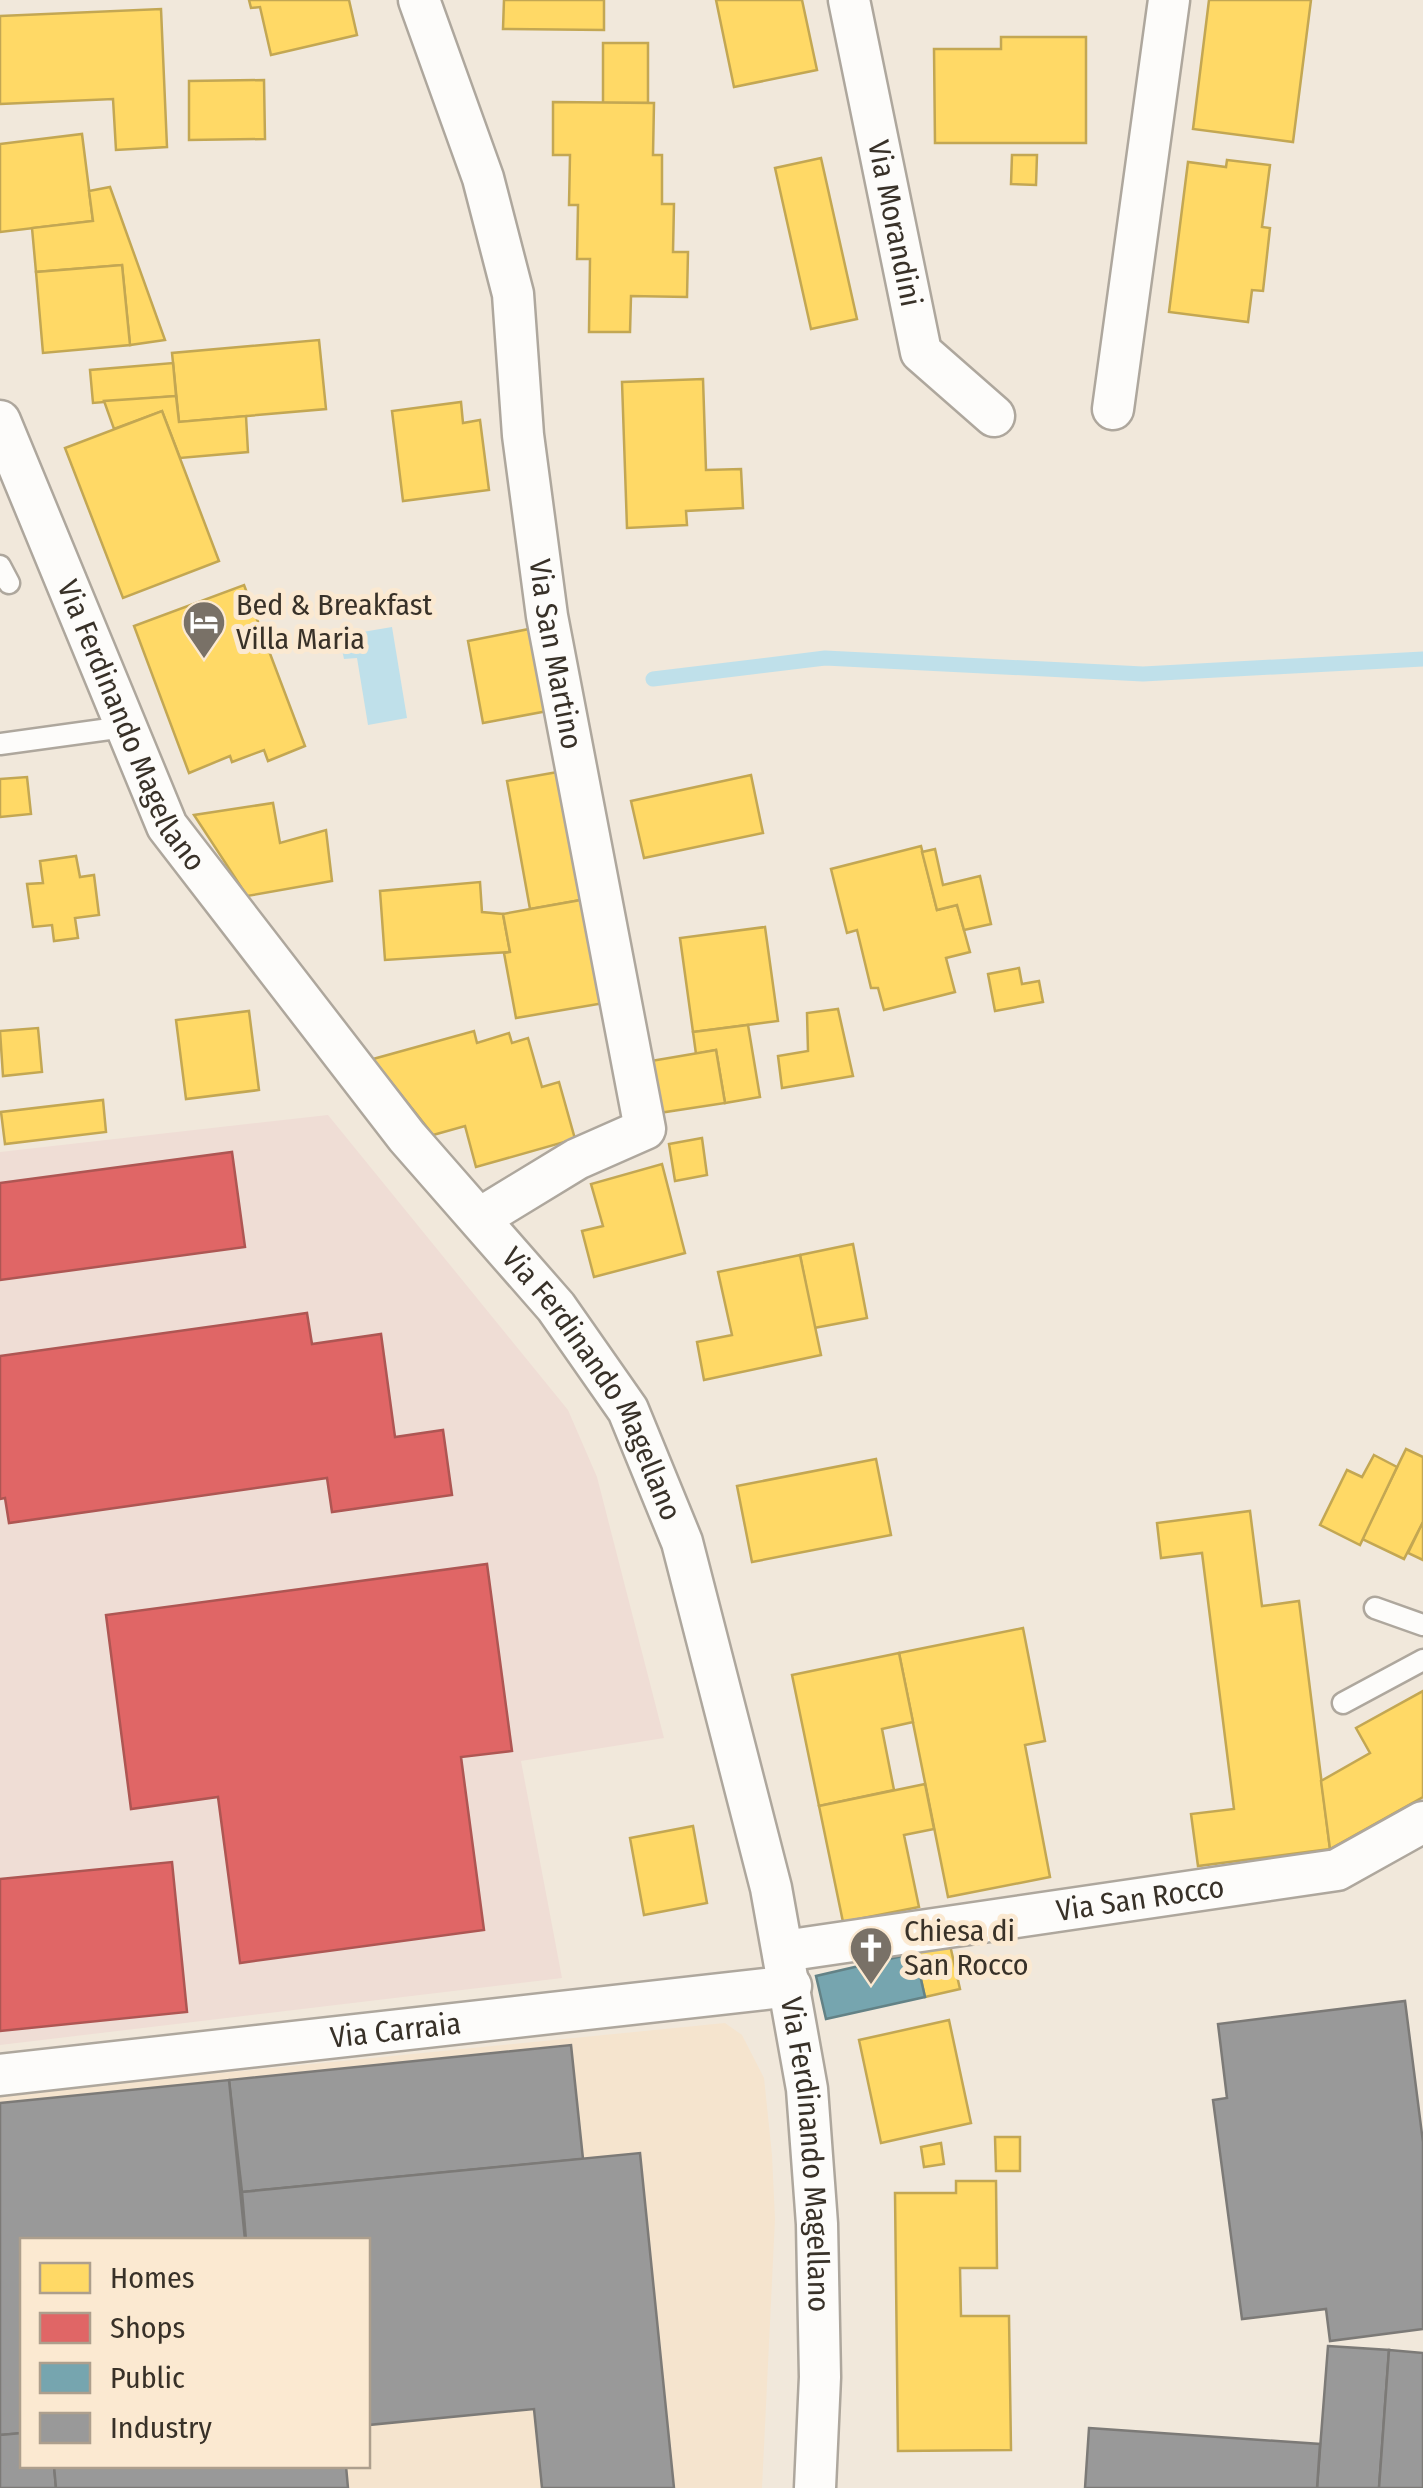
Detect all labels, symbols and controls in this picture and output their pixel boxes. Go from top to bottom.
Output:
street label: Via Morandini [860,137,929,310]
street label: Via San Martino [522,557,590,752]
street label: Via Ferdinando Magellano [50,575,213,878]
place label: Bed & Breakfast Villa Maria [236,587,432,657]
hotel icon: Bed & Breakfast Villa Maria [181,599,227,660]
street label: Via Ferdinando Magellano [494,1240,689,1526]
street label: Via San Rocco [1054,1869,1226,1929]
place label: Chiesa di San Rocco [904,1913,1028,1983]
church icon: Chiesa di San Rocco [848,1925,894,1986]
street label: Via Ferdinando Magellano [773,1994,837,2312]
street label: Via Carraia [328,2005,463,2056]
legend [20,2238,370,2468]
text: Homes [110,2260,195,2296]
text: Shops [110,2310,185,2346]
text: Public [110,2360,185,2396]
text: Industry [110,2410,213,2446]

